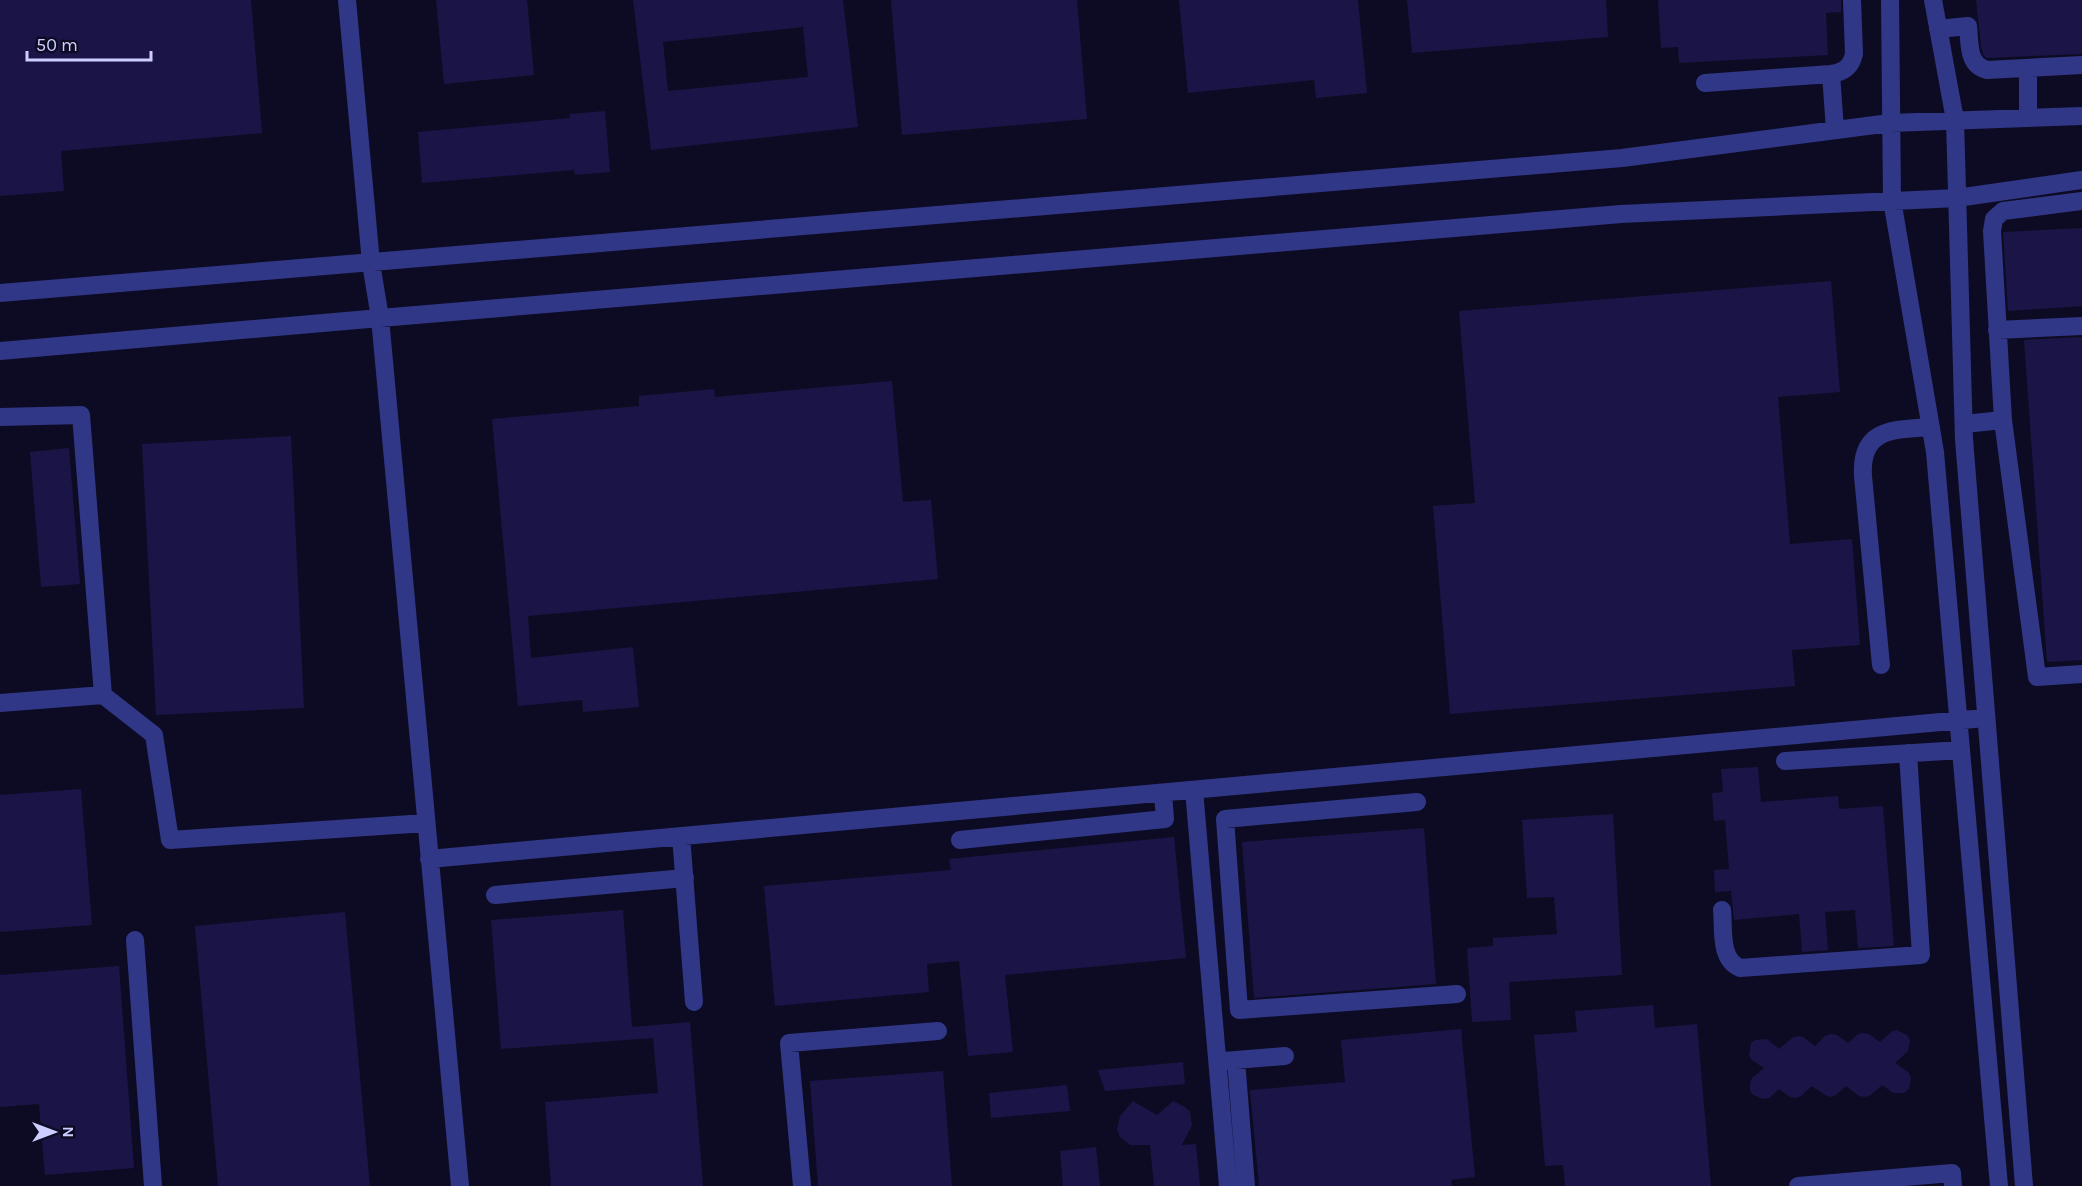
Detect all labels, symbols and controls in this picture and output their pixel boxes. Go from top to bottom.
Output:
scale bar [27,24,152,62]
text: 50 m [36,34,78,56]
north arrow [24,1102,84,1162]
text: N [59,1126,78,1138]

